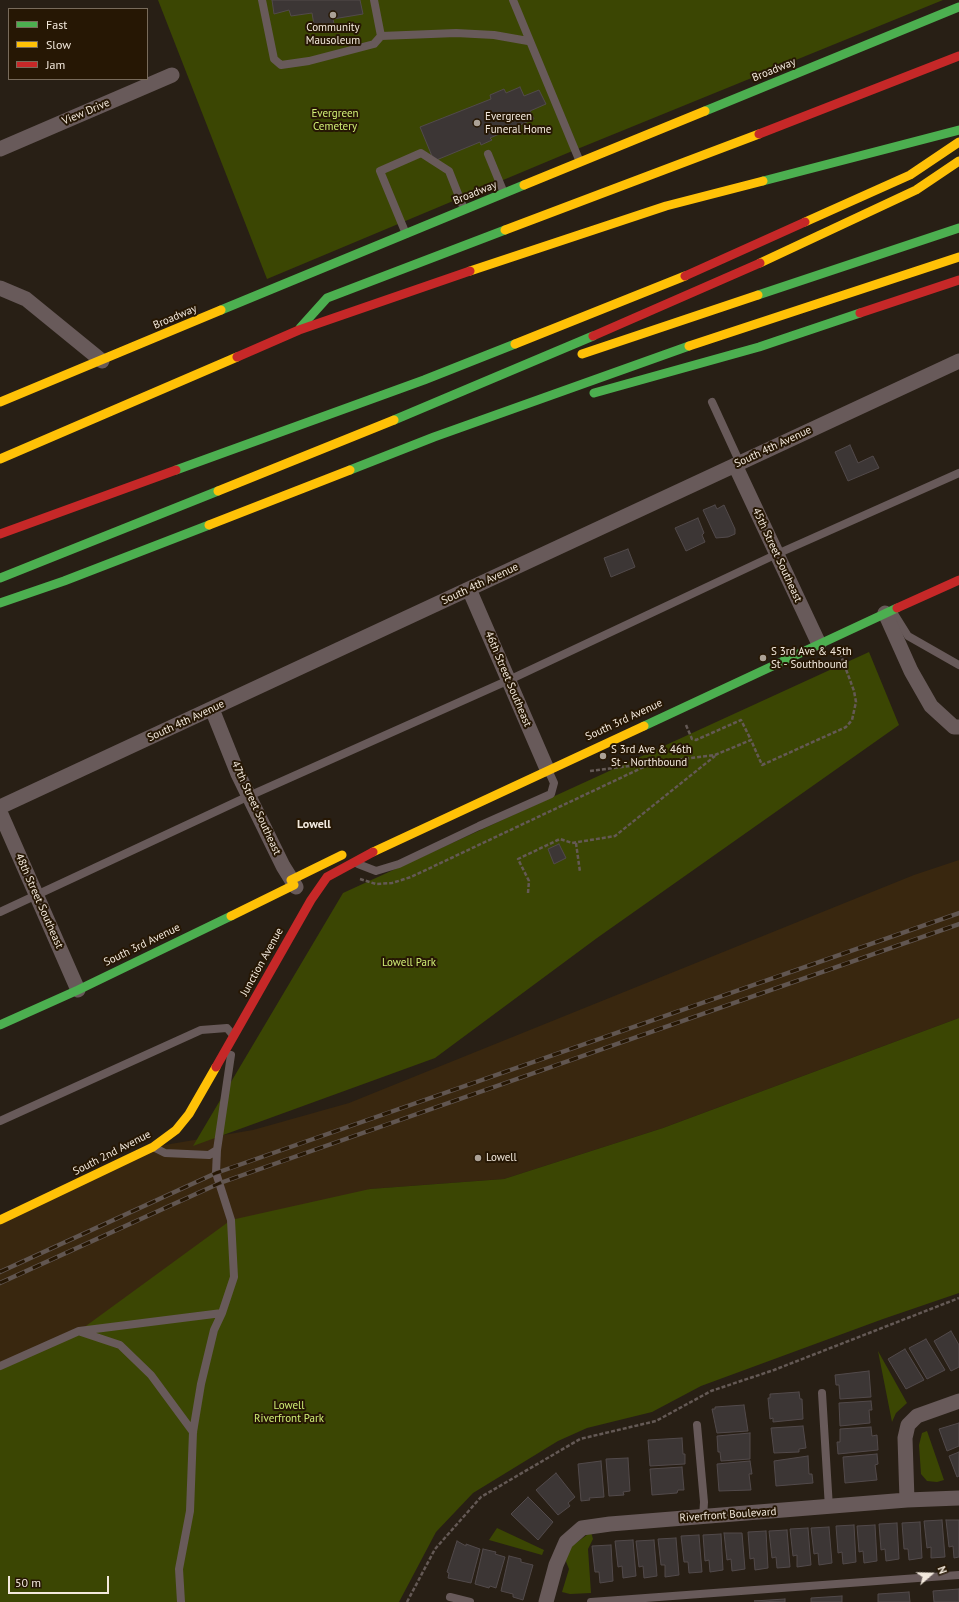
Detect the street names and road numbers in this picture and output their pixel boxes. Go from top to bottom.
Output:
street label: Broadway [750,55,798,85]
street label: View Drive [60,96,112,128]
street label: Broadway [451,178,499,208]
street label: Broadway [151,302,199,332]
street label: South 4th Avenue [732,423,814,471]
street label: 45th Street Southeast [749,506,805,604]
street label: South 4th Avenue [439,560,521,608]
street label: 46th Street Southeast [482,629,534,729]
street label: South 3rd Avenue [583,696,665,744]
street label: South 4th Avenue [145,697,227,745]
street label: 47th Street Southeast [228,759,284,857]
street label: 48th Street Southeast [12,851,66,951]
street label: South 3rd Avenue [102,921,182,969]
street label: Junction Avenue [238,926,286,998]
street label: South 2nd Avenue [71,1128,153,1178]
street label: Riverfront Boulevard [679,1505,777,1525]

